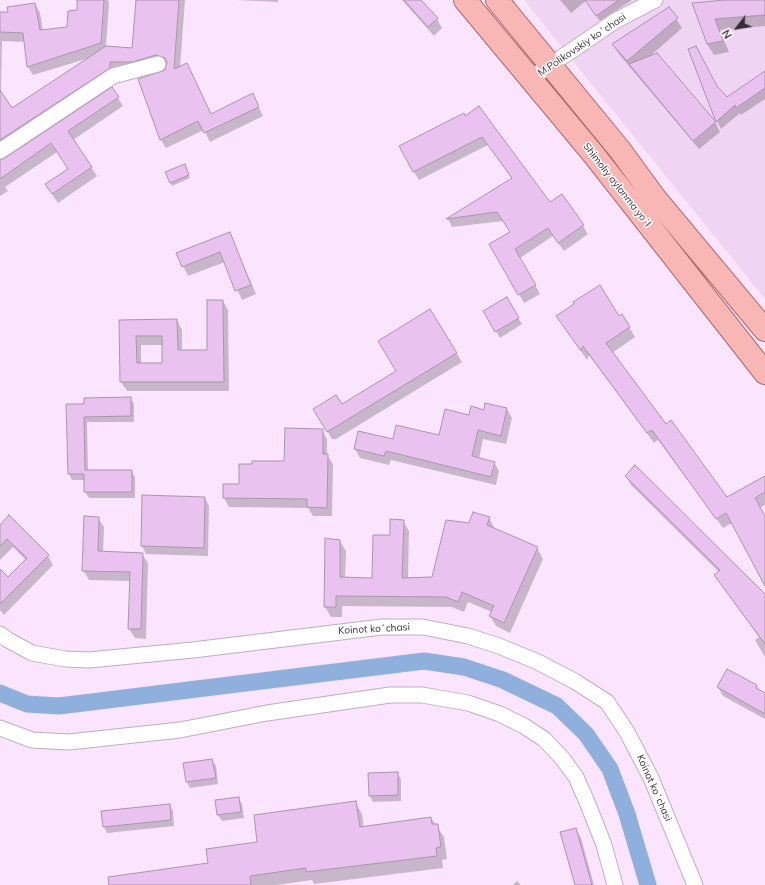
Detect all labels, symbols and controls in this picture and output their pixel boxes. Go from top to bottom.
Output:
north arrow [717,8,757,48]
street label: M.Polikovskiy koʻchasi [536,11,628,79]
text: N [719,27,735,41]
street label: Shimoliy aylanma yoʻl [581,141,653,229]
street label: Koinot koʻchasi [338,621,410,637]
street label: Koinot koʻchasi [634,753,674,823]

